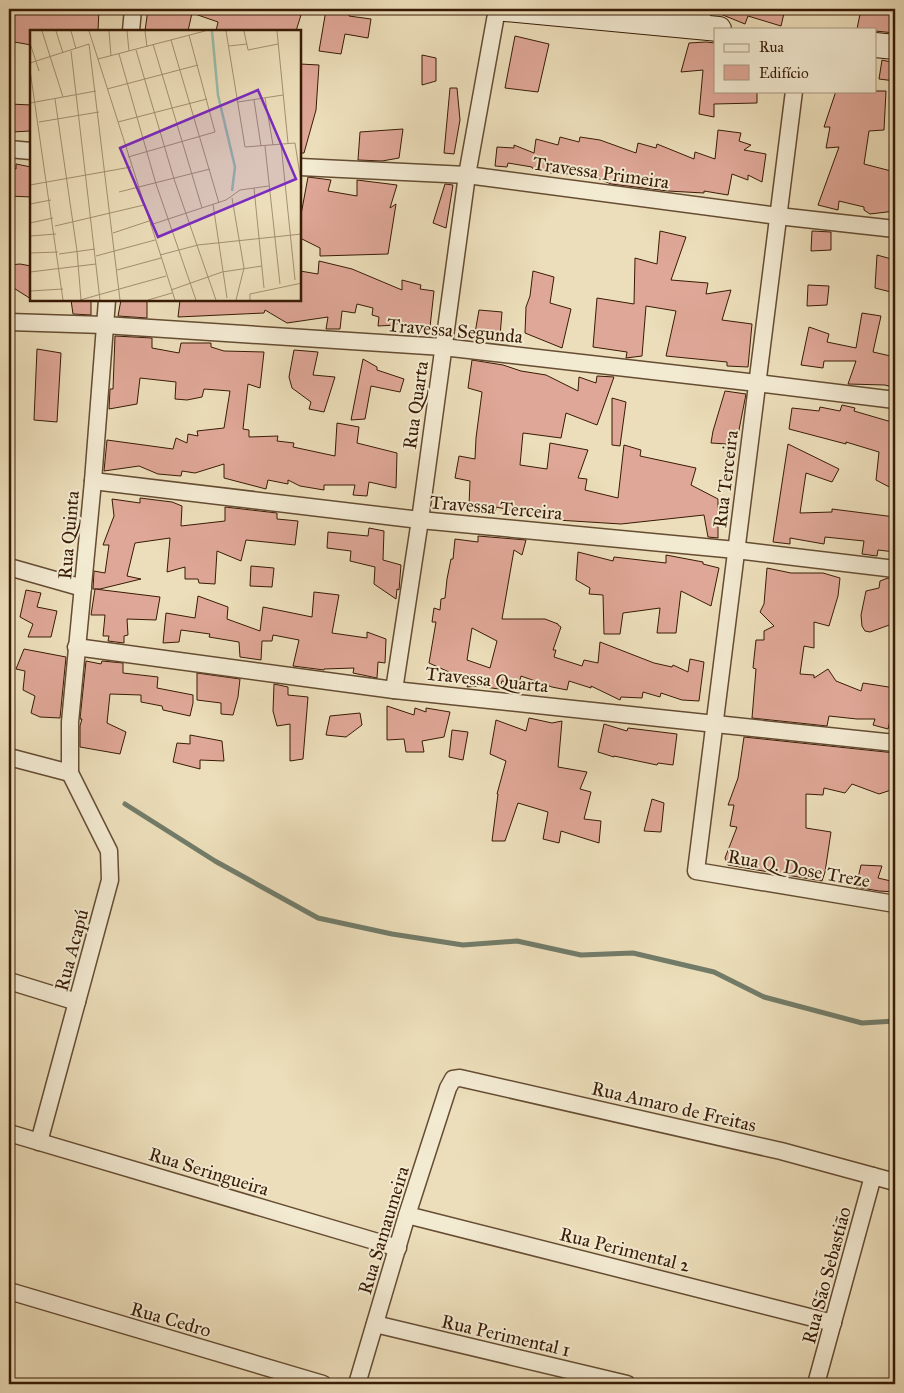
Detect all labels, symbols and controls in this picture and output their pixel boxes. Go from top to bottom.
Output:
legend [714,28,876,92]
inset map [30,30,301,301]
text: Rua [759,38,784,56]
text: Edifício [759,64,809,82]
street label: Travessa Primeira [531,152,672,194]
street label: Travessa Segunda [386,313,525,349]
street label: Rua Quarta [398,358,433,451]
street label: Rua Terceira [708,428,743,529]
street label: Rua Quinta [53,489,84,580]
street label: Travessa Terceira [429,490,564,525]
street label: Travessa Quarta [424,662,551,698]
street label: Rua Q. Dose Treze [726,845,872,892]
street label: Rua Acapú [50,907,93,994]
street label: Rua Amaro de Freitas [589,1076,759,1137]
street label: Rua Seringueira [146,1142,273,1202]
street label: Rua Samaumeira [353,1162,414,1297]
street label: Rua São Sebastião [797,1204,856,1346]
street label: Rua Perimental 2 [557,1222,693,1277]
street label: Rua Cedro [128,1297,214,1342]
street label: Rua Perimental 1 [439,1309,573,1361]

